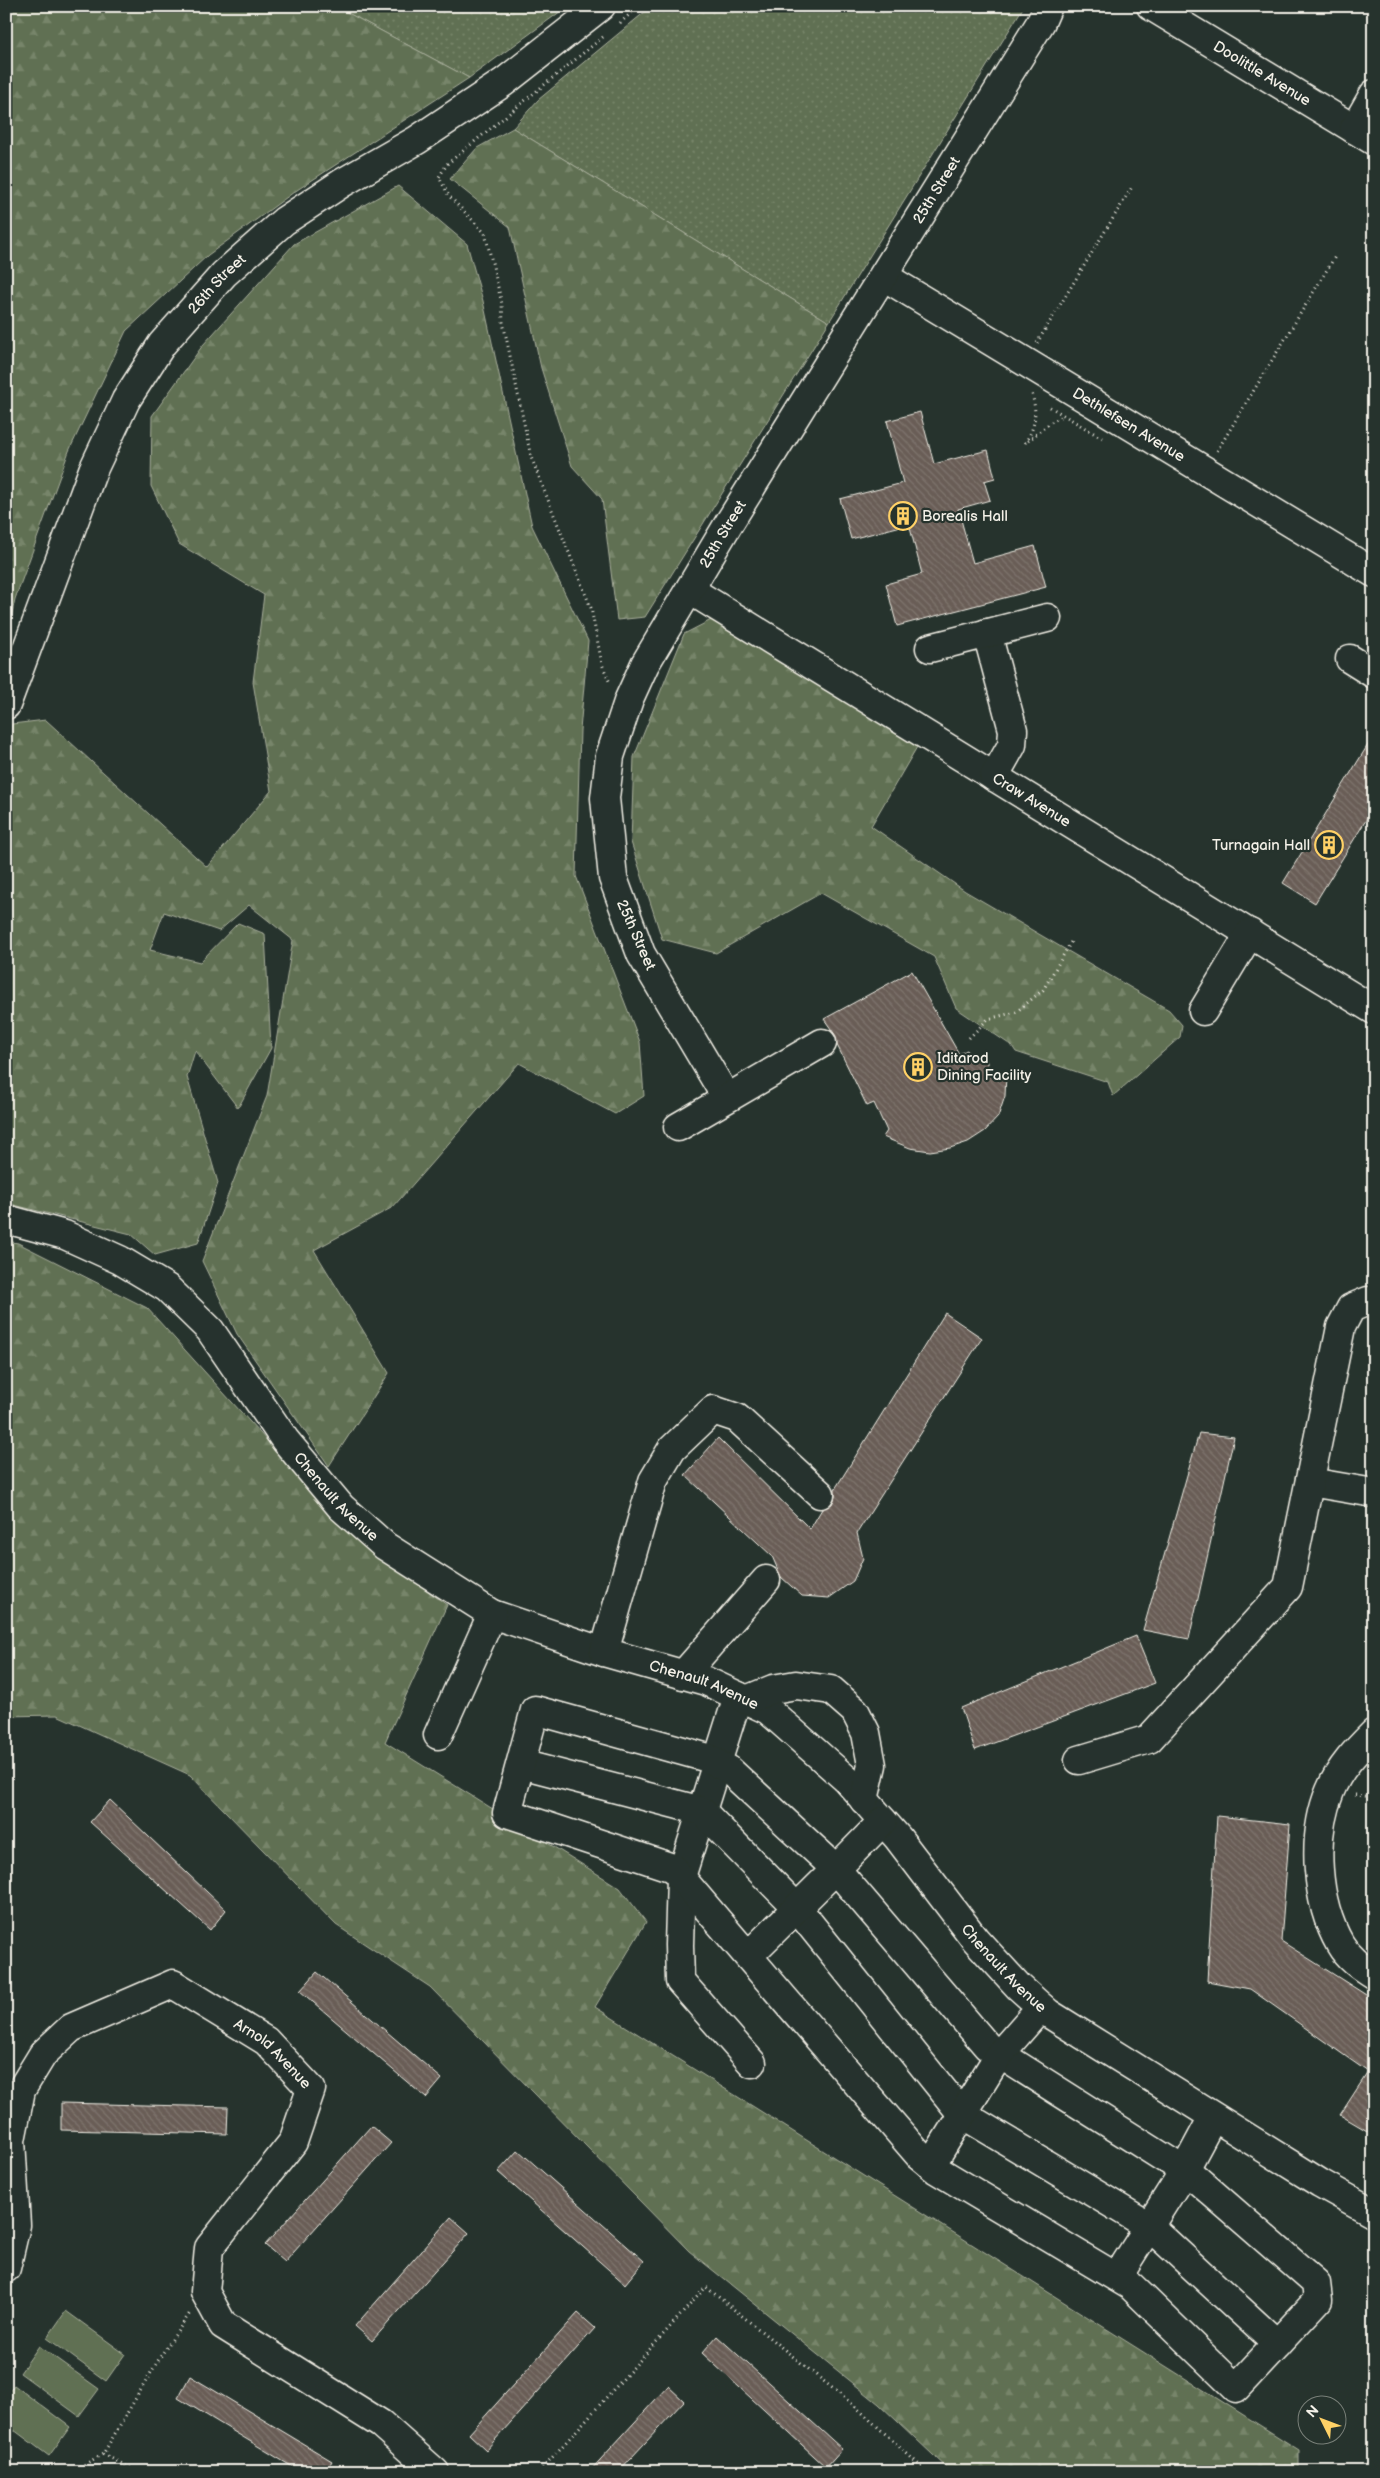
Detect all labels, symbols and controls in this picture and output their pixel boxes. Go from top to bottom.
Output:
street label: Doolittle Avenue [1210,37,1314,110]
street label: 25th Street [908,153,965,227]
street label: 26th Street [184,249,250,318]
street label: Dethlefsen Avenue [1069,383,1189,466]
street label: 25th Street [695,496,750,571]
building icon: Borealis Hall [888,501,918,531]
place label: Borealis Hall [922,507,1008,526]
street label: Craw Avenue [989,768,1075,831]
building icon: Turnagain Hall [1314,830,1344,860]
place label: Turnagain Hall [1212,836,1310,855]
street label: 25th Street [612,897,660,974]
place label: Iditarod Dining Facility [937,1049,1032,1085]
building icon: Iditarod Dining Facility [903,1052,933,1082]
street label: Chenault Avenue [290,1448,383,1545]
street label: Chenault Avenue [647,1656,762,1714]
street label: Chenault Avenue [957,1920,1051,2017]
street label: Arnold Avenue [231,2014,315,2093]
north arrow [1298,2396,1348,2446]
text: N [1303,2402,1323,2421]

